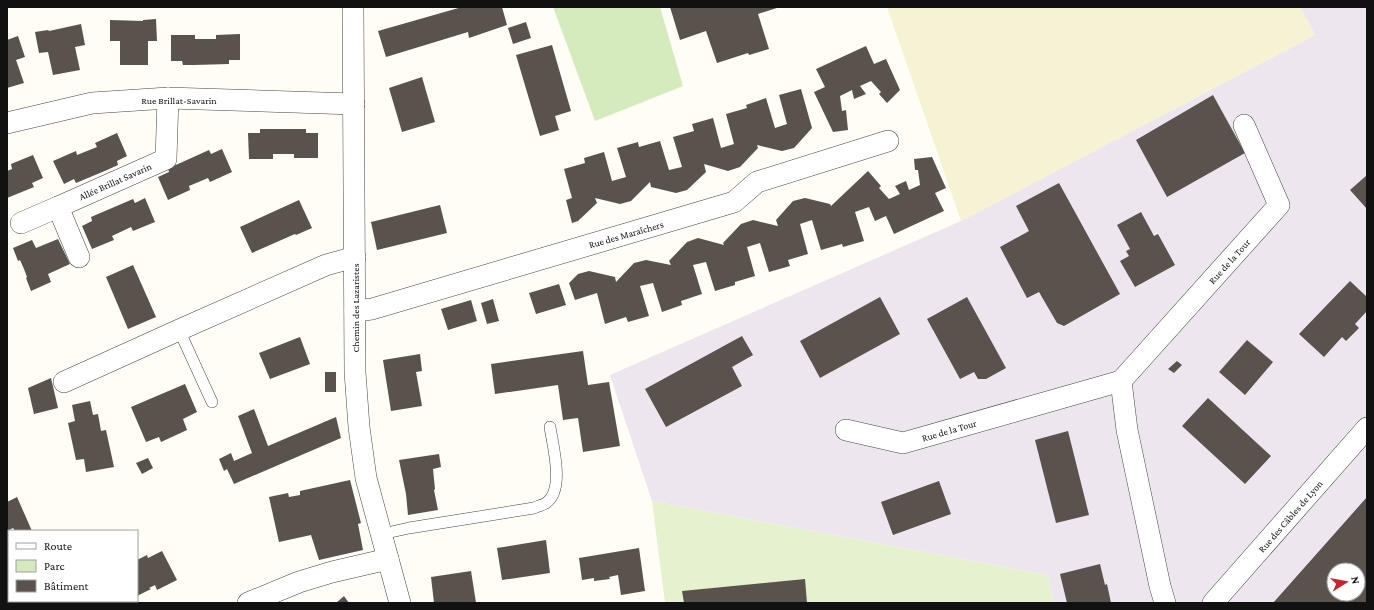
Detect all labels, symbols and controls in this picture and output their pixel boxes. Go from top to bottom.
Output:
street label: Rue Brillat-Savarin [141,95,217,106]
street label: Allée Brillat Savarin [77,160,154,202]
street label: Rue des Maraîchers [587,219,665,250]
street label: Rue de la Tour [1206,236,1253,286]
street label: Chemin des Lazaristes [350,263,361,353]
street label: Rue de la Tour [920,417,978,444]
street label: Rue des Câbles de Lyon [1256,478,1325,555]
legend [8,530,138,602]
text: Route [44,539,72,553]
text: Parc [44,559,64,573]
north arrow [1326,562,1366,602]
text: N [1349,575,1363,585]
text: Bâtiment [44,579,90,593]

